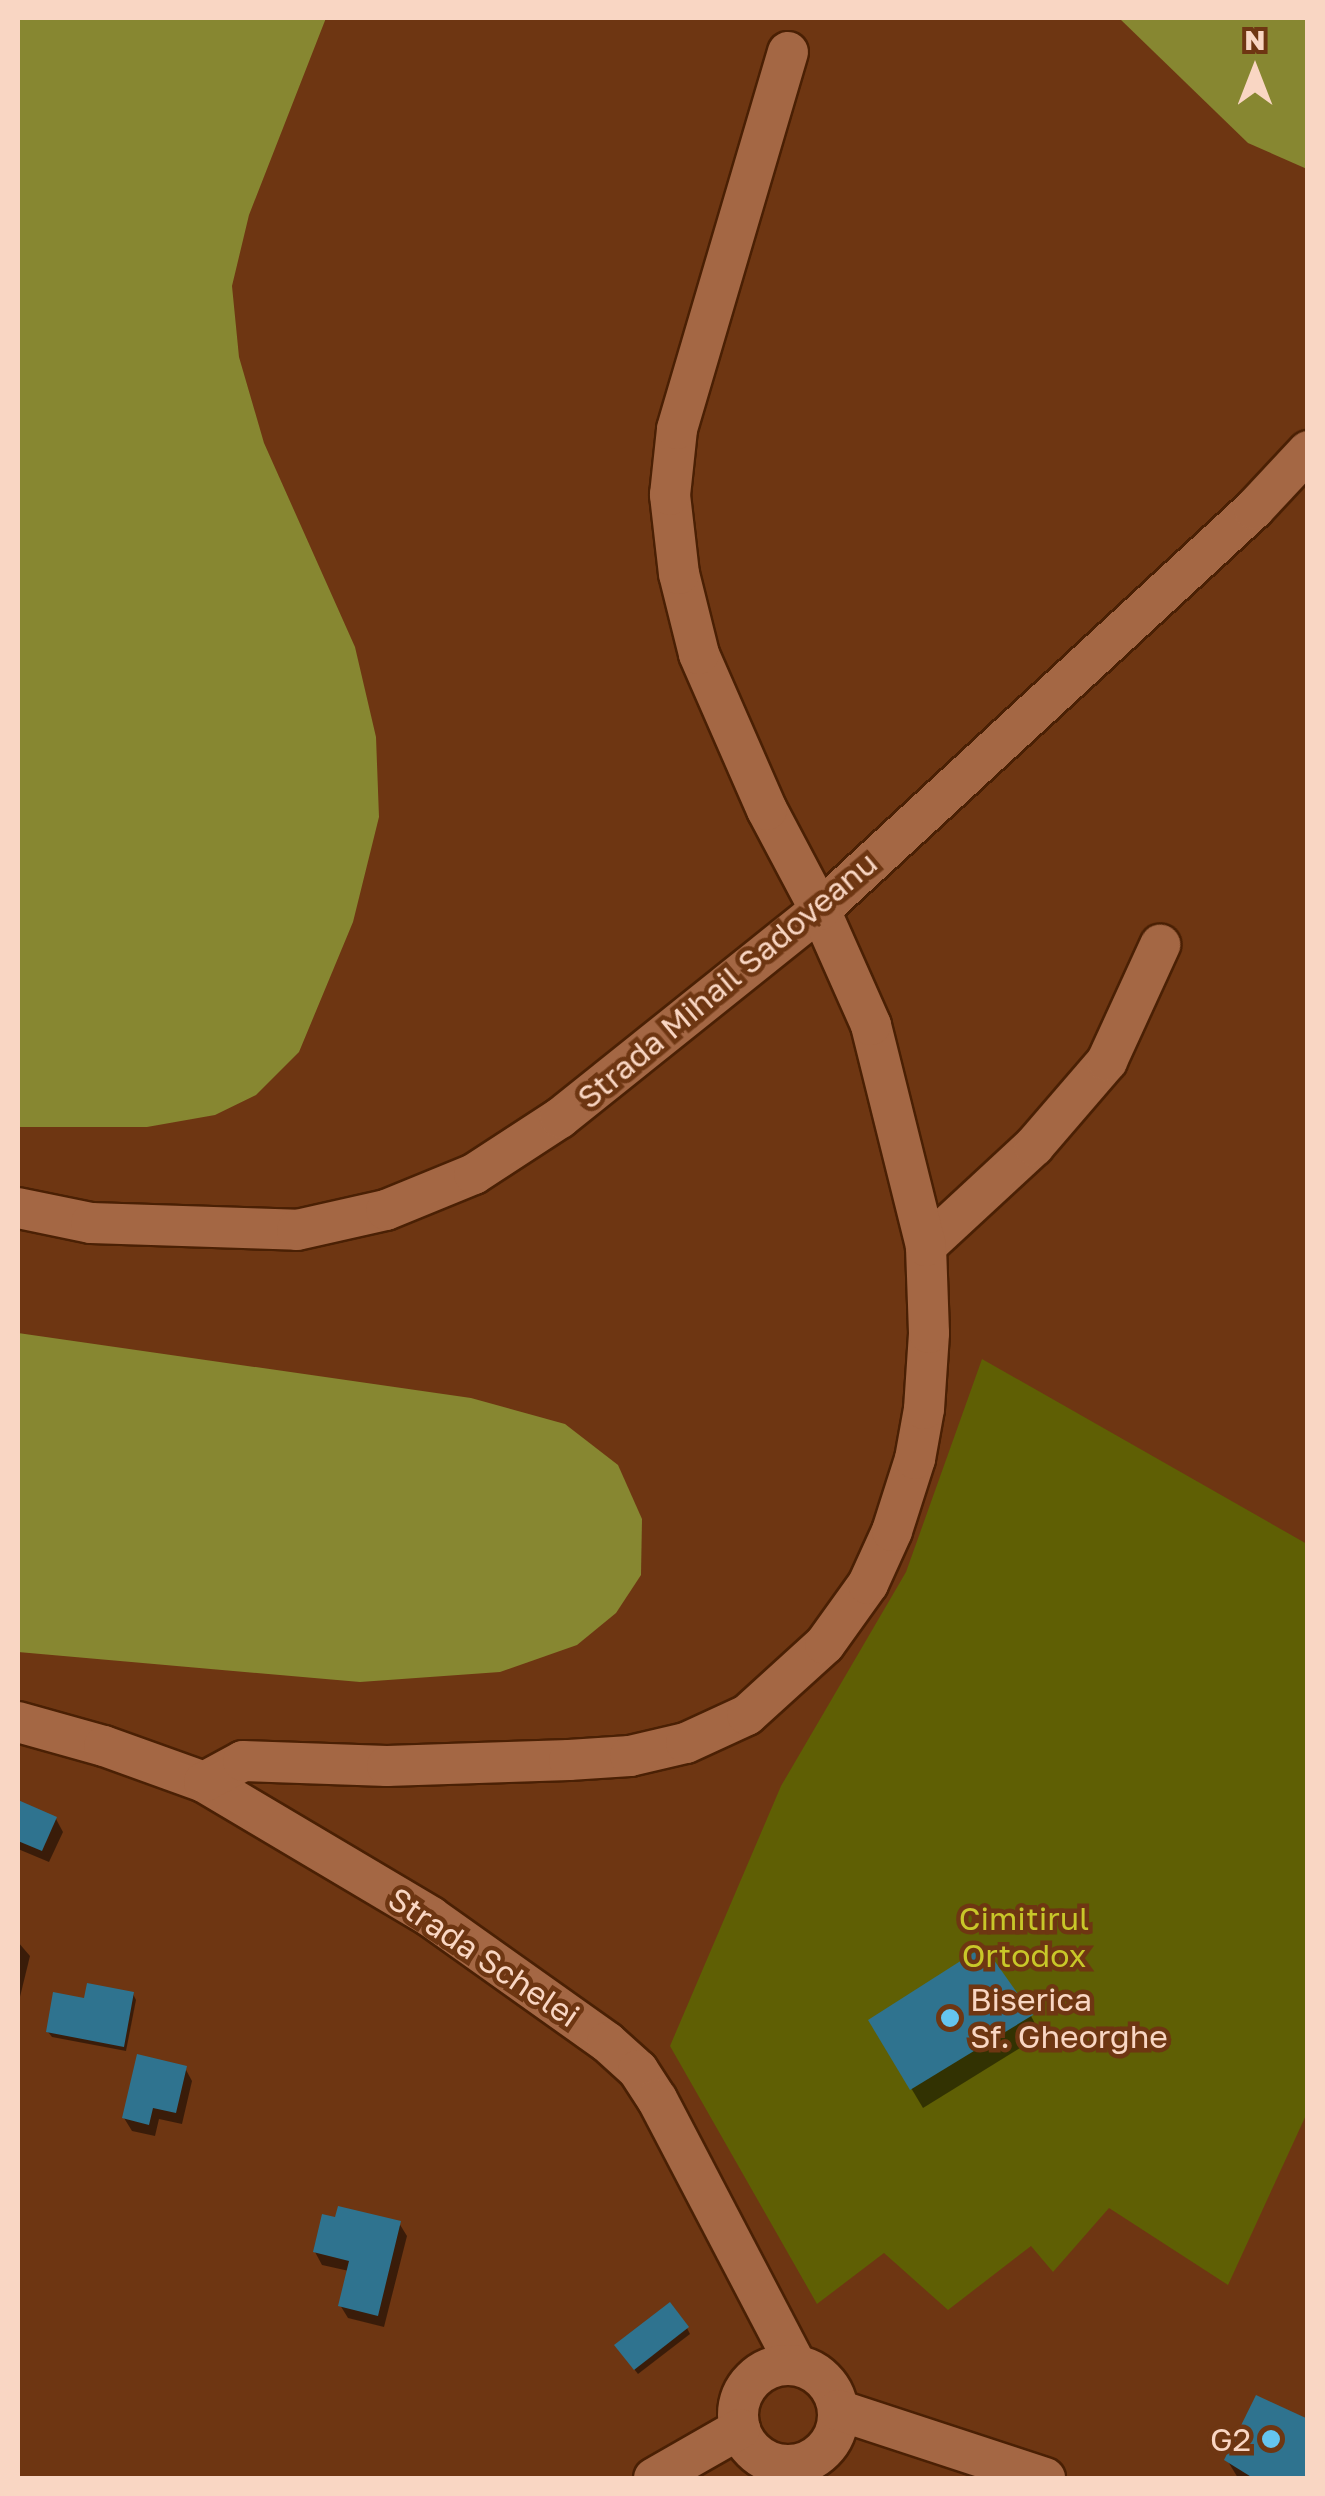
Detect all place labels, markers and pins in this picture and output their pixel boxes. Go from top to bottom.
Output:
place label: Biserica Sf. Gheorghe [970,1981,1168,2056]
marker: Biserica Sf. Gheorghe [939,2007,961,2029]
place label: G2 [1210,2420,1251,2458]
marker: G2 [1260,2428,1282,2450]

